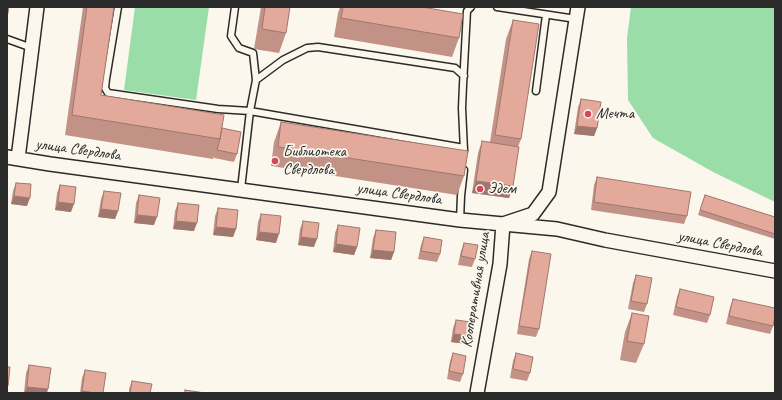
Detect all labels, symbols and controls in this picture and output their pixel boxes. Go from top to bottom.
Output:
place label: Мечта [596,104,634,124]
marker: Мечта [583,109,593,119]
street label: улица Свердлова [34,135,122,165]
place label: Библиотека Свердлова [283,142,346,180]
marker: Библиотека Свердлова [270,156,280,166]
street label: улица Свердлова [355,179,443,209]
place label: Эдем [488,179,516,199]
marker: Эдем [475,184,485,194]
street label: улица Свердлова [676,226,764,262]
street label: Кооперативная улица [457,231,495,349]

